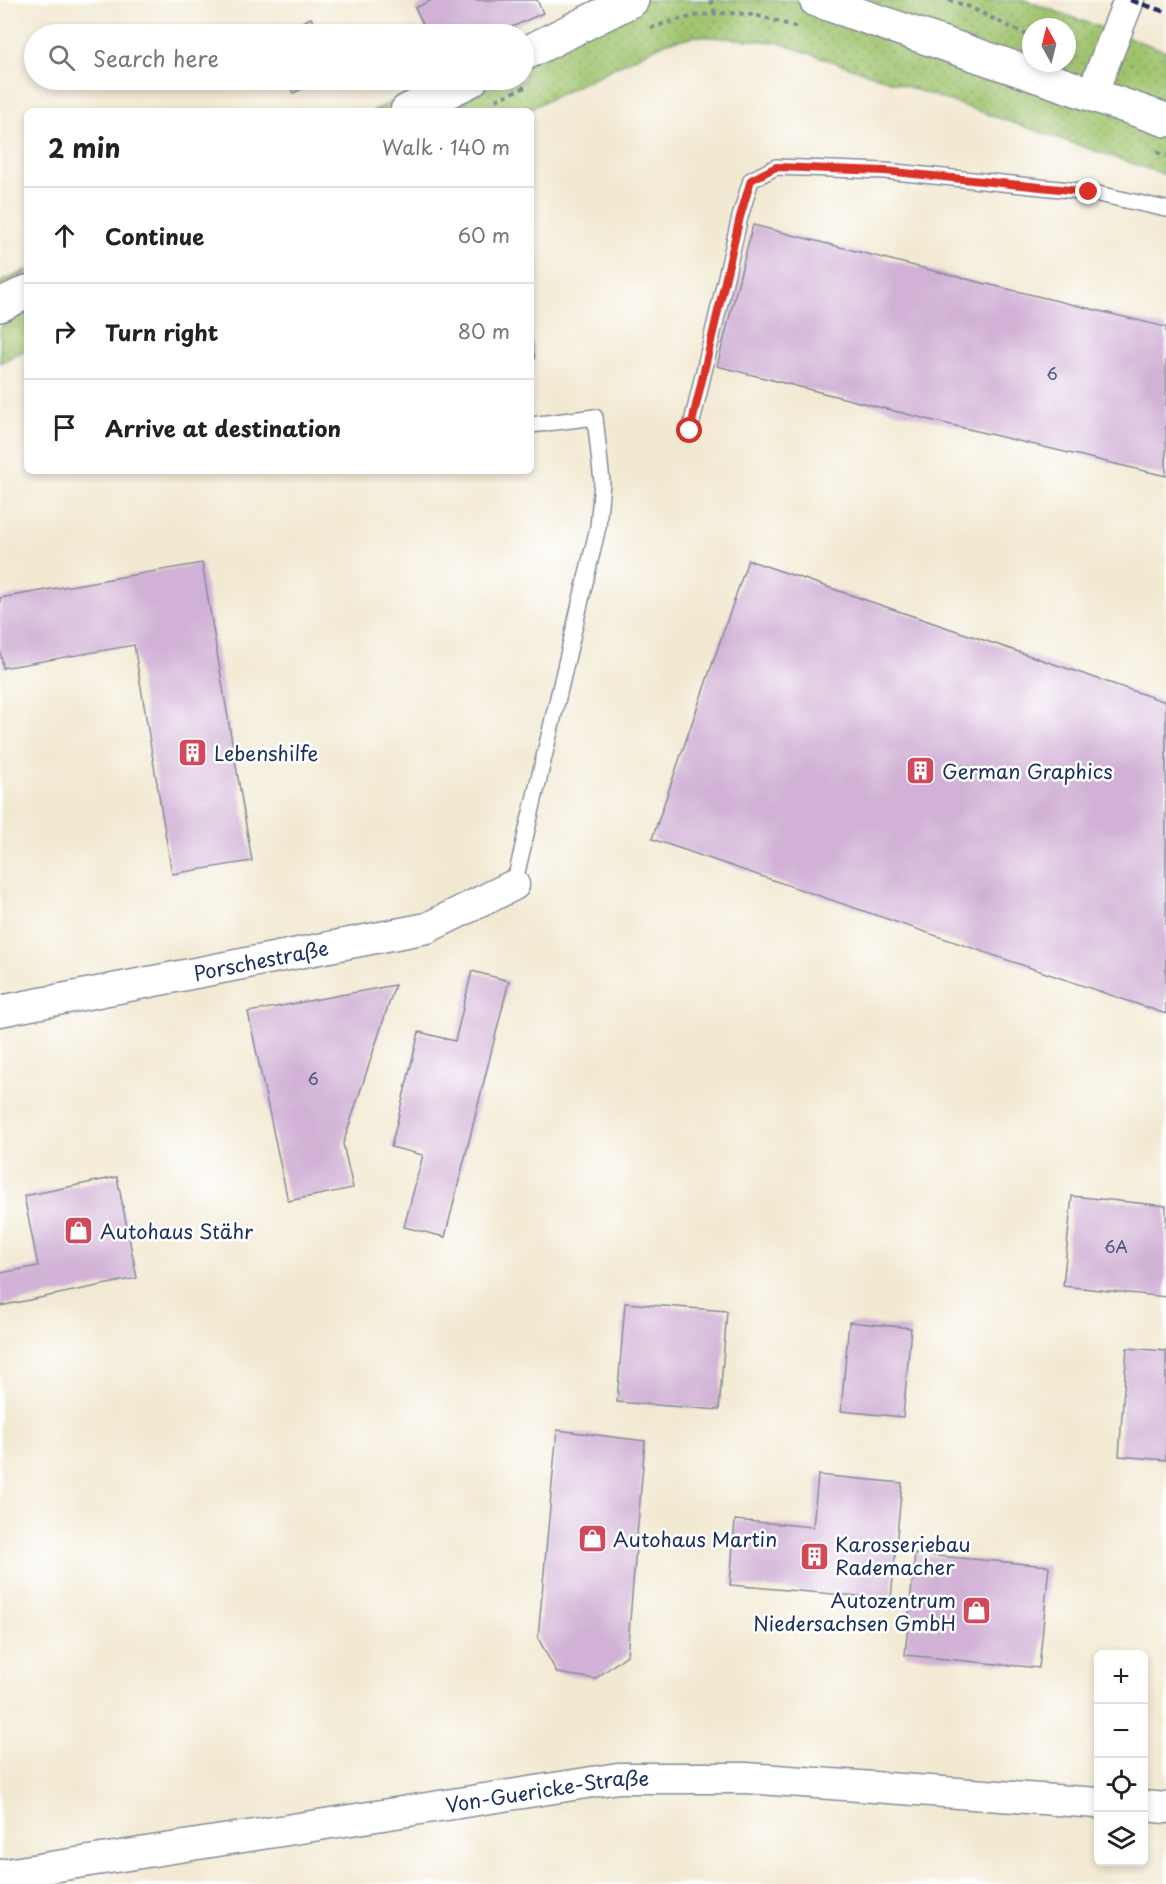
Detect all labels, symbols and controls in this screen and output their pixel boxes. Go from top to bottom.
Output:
north arrow [1022,18,1076,72]
search box [24,24,534,90]
icon: search [45,41,78,74]
text: Search here [93,41,219,74]
text: 2 min [48,128,121,167]
text: Walk · 140 m [382,132,510,162]
route end [1075,178,1101,204]
icon: ahead [48,219,81,252]
text: Continue [105,219,204,252]
text: 60 m [458,220,510,250]
icon: right [48,315,81,348]
text: Turn right [105,315,218,348]
text: 80 m [458,316,510,346]
house number: 6 [1046,361,1058,385]
icon: arrive [48,411,81,444]
text: Arrive at destination [105,411,341,444]
route start [676,417,702,443]
building icon: Lebenshilfe [177,737,209,769]
place label: Lebenshilfe [214,738,319,768]
building icon: German Graphics [905,755,937,787]
place label: German Graphics [942,756,1113,786]
street label: Porschestraße [191,932,331,988]
house number: 6 [307,1066,319,1090]
shop icon: Autohaus Stähr [63,1215,95,1247]
place label: Autohaus Stähr [100,1216,254,1246]
house number: 6A [1104,1234,1128,1258]
shop icon: Autohaus Martin [576,1523,608,1555]
place label: Autohaus Martin [613,1524,777,1554]
place label: Karosseriebau Rademacher [835,1529,971,1582]
building icon: Karosseriebau Rademacher [798,1540,830,1572]
place label: Autozentrum Niedersachsen GmbH [753,1585,956,1638]
shop icon: Autozentrum Niedersachsen GmbH [961,1595,993,1627]
map controls [1094,1650,1148,1866]
button: + [1094,1650,1148,1704]
button: − [1094,1704,1148,1758]
button: locate [1094,1758,1148,1812]
street label: Von-Guericke-Straße [443,1763,649,1820]
button: layers [1094,1812,1148,1866]

